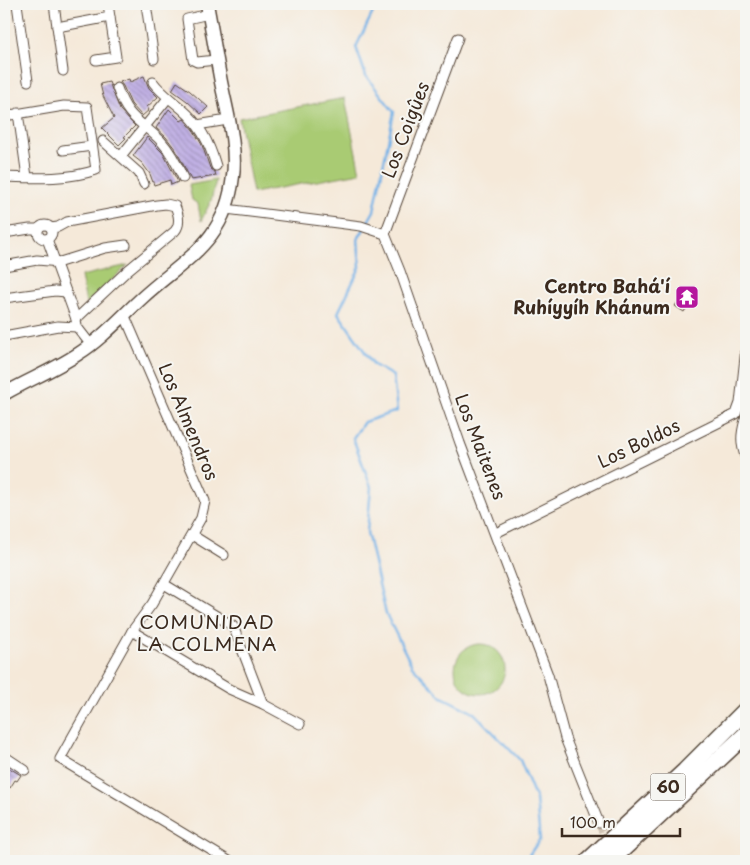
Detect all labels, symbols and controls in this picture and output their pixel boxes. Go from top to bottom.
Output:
street label: Los Coigûes [374,77,435,182]
place label: Centro Bahá'í Ruhíyyíh Khánum [513,272,671,320]
temple icon: Centro Bahá'í Ruhíyyíh Khánum [674,284,700,310]
street label: Los Almendros [153,359,226,484]
street label: Los Maitenes [449,390,514,503]
street label: Los Boldos [593,411,684,474]
district label: COMUNIDAD LA COLMENA [136,607,278,657]
road number: 60 [650,774,686,800]
scale bar [562,805,680,837]
text: 100 m [570,810,616,833]

